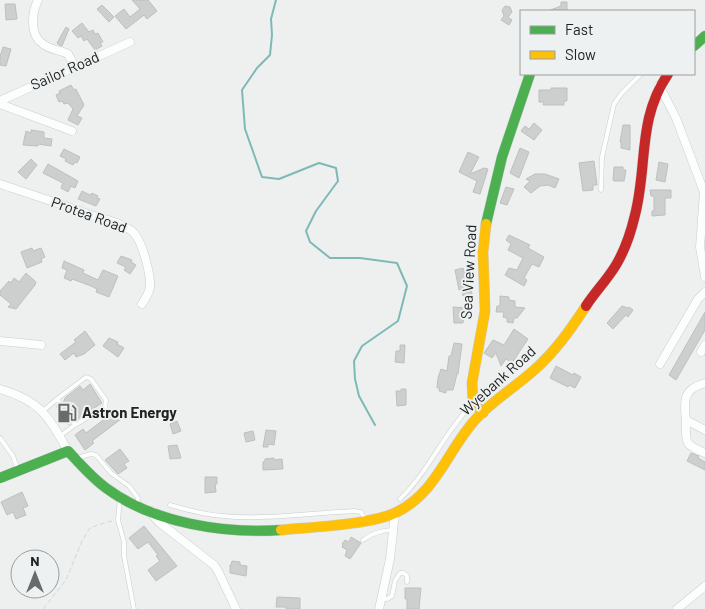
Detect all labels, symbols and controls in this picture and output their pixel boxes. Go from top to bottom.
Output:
legend [520,10,695,75]
text: Fast [565,20,593,38]
text: Slow [565,45,596,63]
street label: Sailor Road [27,47,102,93]
street label: Protea Road [49,192,130,236]
street label: Sea View Road [457,224,479,320]
street label: Wyebank Road [456,342,539,419]
fuel station icon: Astron Energy [56,402,78,424]
place label: Astron Energy [82,403,177,421]
north arrow [10,549,60,599]
text: N [30,552,40,569]

